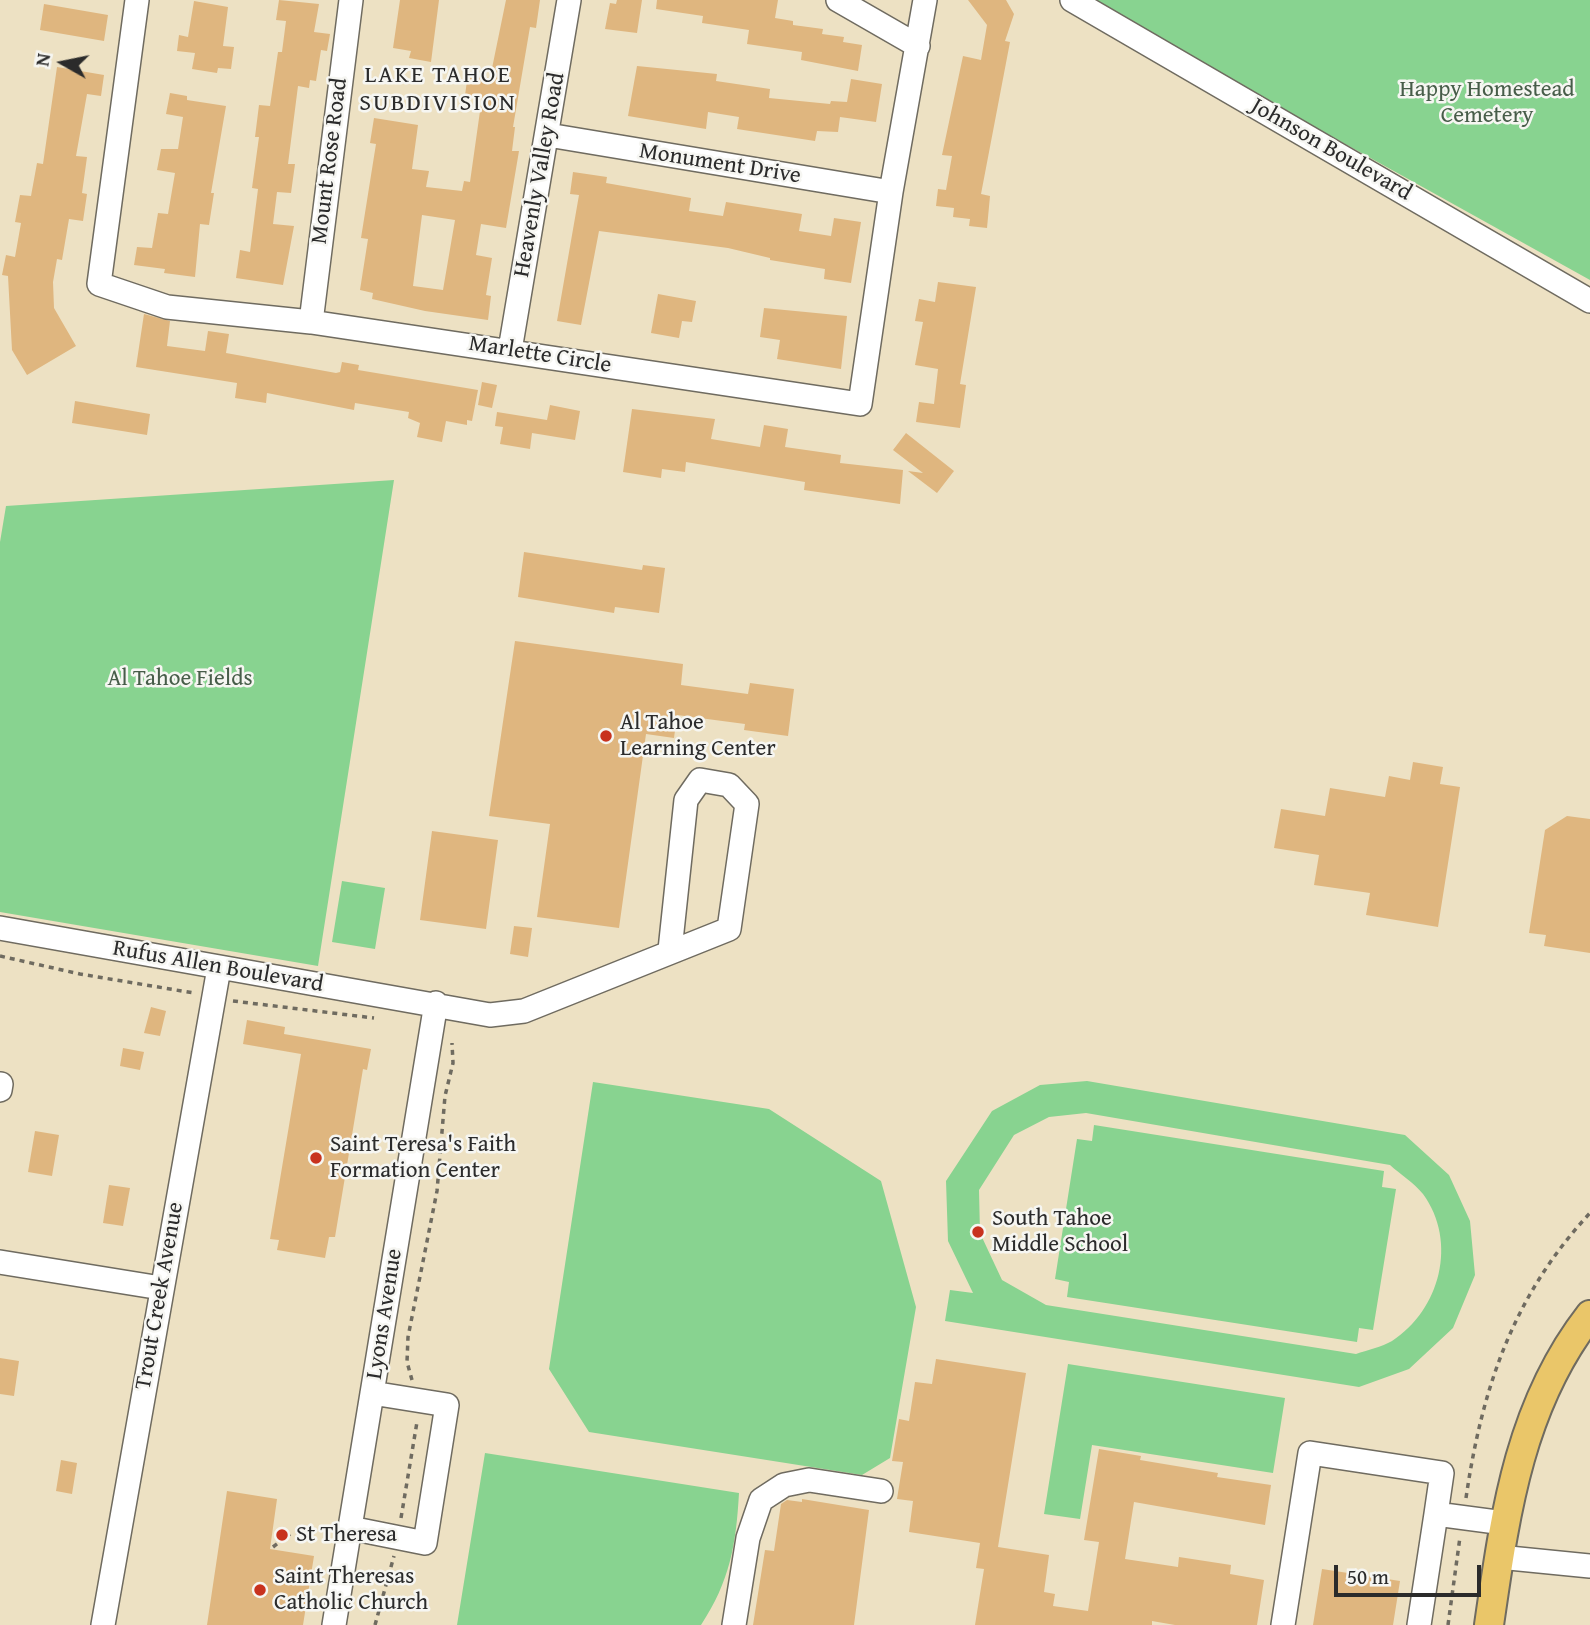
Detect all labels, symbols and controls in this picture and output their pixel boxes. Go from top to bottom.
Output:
north arrow [28,28,98,98]
text: N [27,51,57,68]
district label: LAKE TAHOE SUBDIVISION [361,62,515,118]
street label: Heavenly Valley Road [508,71,572,279]
street label: Mount Rose Road [306,76,354,246]
park label: Happy Homestead Cemetery [1399,76,1575,130]
street label: Johnson Boulevard [1246,93,1416,207]
street label: Monument Drive [637,138,803,190]
street label: Marlette Circle [467,330,613,380]
park label: Al Tahoe Fields [107,665,253,693]
place label: Al Tahoe Learning Center [620,709,776,763]
marker: Al Tahoe Learning Center [598,728,614,744]
street label: Rufus Allen Boulevard [111,935,325,999]
place label: Saint Teresa's Faith Formation Center [330,1131,516,1185]
marker: Saint Teresa's Faith Formation Center [308,1150,324,1166]
street label: Trout Creek Avenue [130,1200,190,1392]
place label: South Tahoe Middle School [992,1205,1128,1259]
marker: South Tahoe Middle School [970,1224,986,1240]
street label: Lyons Avenue [361,1247,409,1381]
place label: St Theresa [296,1521,397,1549]
marker: St Theresa [274,1527,290,1543]
scale bar [1338,1552,1485,1596]
text: 50 m [1347,1561,1389,1592]
place label: Saint Theresas Catholic Church [274,1563,428,1617]
marker: Saint Theresas Catholic Church [252,1582,268,1598]

